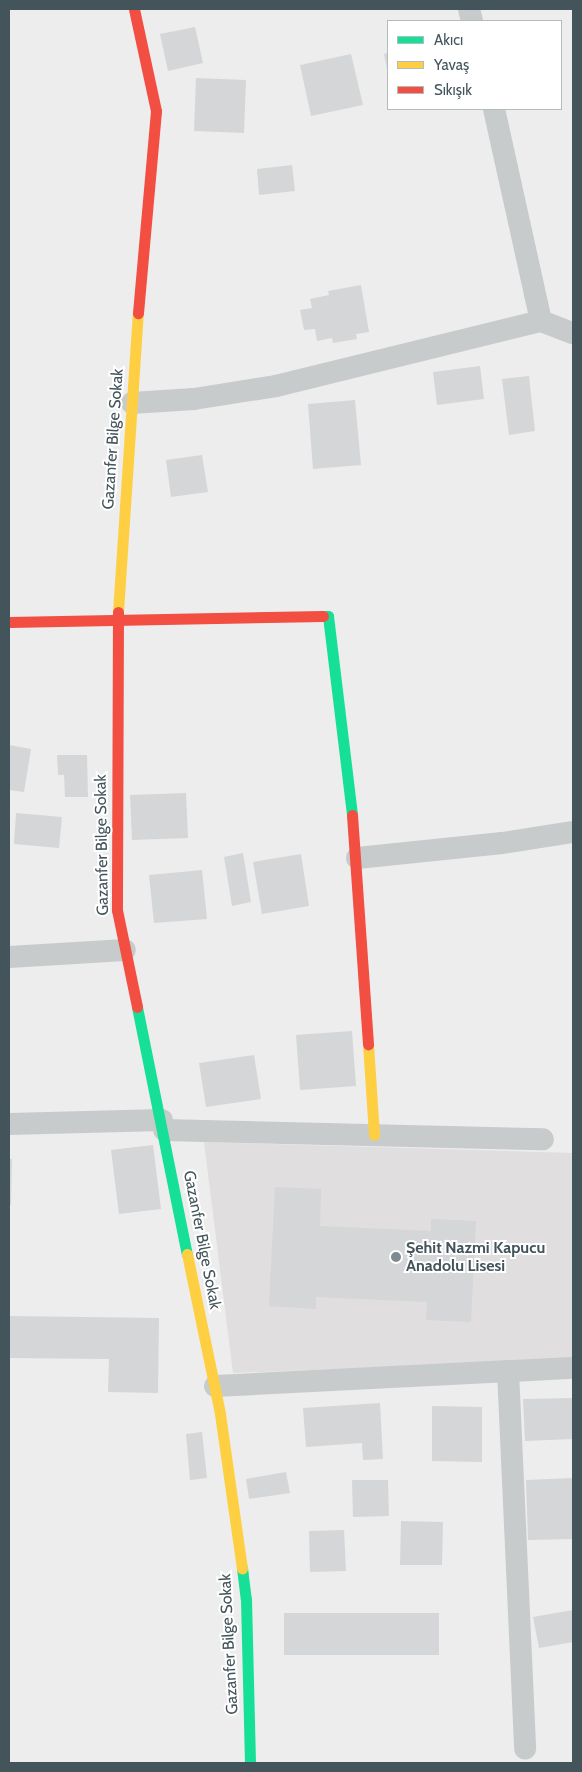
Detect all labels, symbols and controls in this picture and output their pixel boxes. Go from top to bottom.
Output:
legend [387,20,562,110]
text: Akıcı [434,31,463,49]
text: Yavaş [434,56,469,74]
text: Sıkışık [434,81,472,99]
street label: Gazanfer Bilge Sokak [99,368,127,510]
street label: Gazanfer Bilge Sokak [91,774,113,916]
street label: Gazanfer Bilge Sokak [179,1169,225,1311]
place label: Şehit Nazmi Kapucu Anadolu Lisesi [406,1238,545,1276]
marker: Şehit Nazmi Kapucu Anadolu Lisesi [390,1251,402,1263]
street label: Gazanfer Bilge Sokak [216,1573,242,1715]

